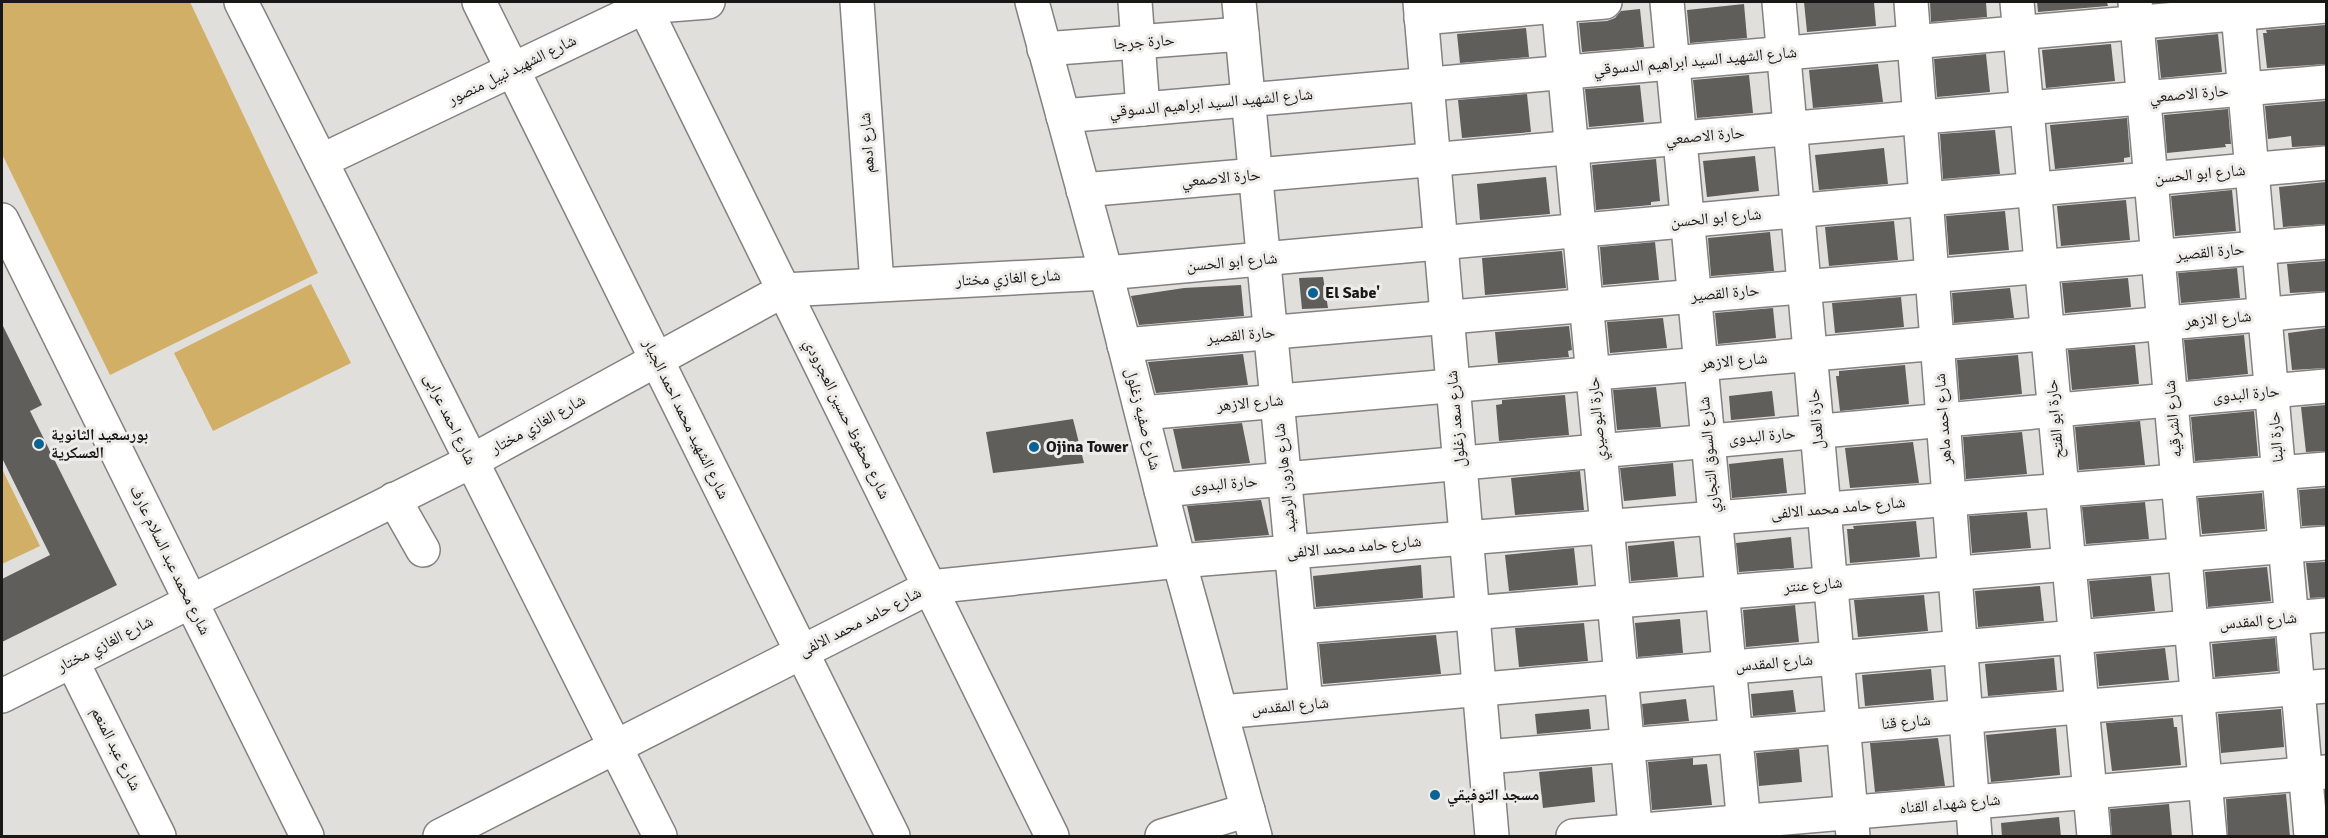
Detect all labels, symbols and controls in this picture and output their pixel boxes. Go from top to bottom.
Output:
street label: شارع الشهيد نبيل منصور [444,30,580,110]
street label: حارة جرجا [1113,30,1175,54]
street label: شارع الشهيد السيد ابراهيم الدسوقي [1592,42,1798,82]
street label: حارة الاصمعي [2149,81,2230,109]
street label: شارع الشهيد السيد ابراهيم الدسوقي [1108,84,1314,124]
street label: شارع ادهم [855,112,879,174]
street label: حارة الاصمعي [1665,123,1746,151]
street label: شارع ابو الحسن [2154,160,2246,188]
street label: حارة الاصمعي [1181,165,1262,193]
street label: شارع ابو الحسن [1670,204,1762,232]
street label: حارة القصير [2174,239,2245,265]
street label: شارع ابو الحسن [1186,248,1278,276]
street label: شارع الغازي مختار [954,265,1061,293]
street label: حارة القصير [1689,280,1760,306]
place label: El Sabe' [1325,283,1380,303]
marker: El Sabe' [1306,286,1320,300]
street label: شارع الازهر [2183,306,2252,332]
street label: حارة القصير [1205,322,1276,348]
street label: شارع الشهيد محمد احمد الجيار [638,335,734,502]
street label: شارع محفوظ حسين العجرودي [798,336,895,503]
street label: شارع الازهر [1699,348,1768,374]
street label: شارع صفيه زغلول [1121,366,1165,472]
street label: شارع احمد عرابى [419,370,481,468]
street label: شارع سعد زغلول [1442,370,1470,468]
street label: شارع احمد ماهر [1930,373,1956,466]
street label: حارة البوصيري [1583,376,1613,462]
street label: حارة ابو الفتح [2042,379,2068,459]
street label: شارع الشرقيه [2160,379,2186,459]
street label: حارة البدوى [2212,381,2280,407]
street label: حارة العدل [1803,388,1829,450]
street label: شارع الغازي مختار [486,390,590,461]
street label: شارع الازهر [1215,390,1284,416]
street label: شارع السوق التجاري [1694,396,1726,514]
street label: حارة البنا [2264,411,2288,463]
street label: شارع هارون الرشيد [1269,422,1301,534]
street label: حارة البدوى [1728,423,1796,449]
place label: بورسعيد الثانوية العسكرية [51,425,148,463]
marker: بورسعيد الثانوية العسكرية [32,437,46,451]
place label: Ojina Tower [1046,437,1129,457]
marker: Ojina Tower [1027,440,1041,454]
street label: حارة البدوى [1190,471,1258,497]
street label: شارع محمد عبد السلام عارف [125,482,215,638]
street label: شارع حامد محمد الالفى [1770,492,1906,524]
street label: شارع حامد محمد الالفى [1286,531,1422,563]
street label: شارع عنتر [1782,572,1843,598]
street label: شارع حامد محمد الالفى [795,582,925,662]
street label: شارع المقدس [2218,608,2298,634]
street label: شارع الغازي مختار [53,611,157,679]
street label: شارع المقدس [1734,650,1814,676]
street label: شارع المقدس [1250,693,1330,719]
street label: شارع عبد المنعم [86,704,146,794]
street label: شارع قنا [1881,710,1931,734]
place label: مسجد التوفيقي [1447,785,1539,807]
marker: مسجد التوفيقي [1428,788,1442,802]
street label: شارع شهداء القناه [1899,790,2001,818]

